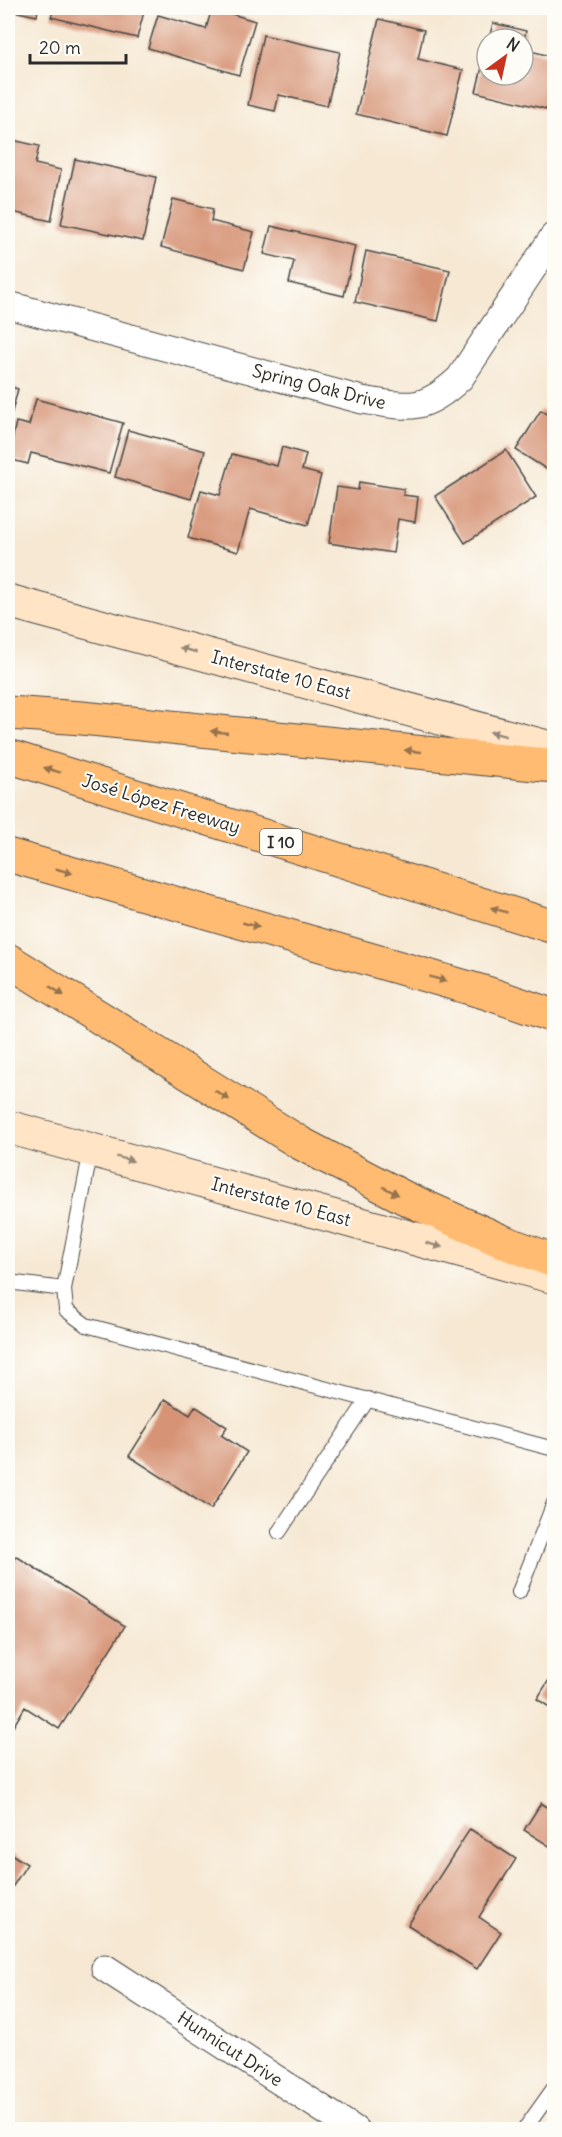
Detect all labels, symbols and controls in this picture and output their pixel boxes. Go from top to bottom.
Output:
scale bar [30,27,126,65]
north arrow [475,27,535,87]
text: N [503,33,523,56]
text: 20 m [39,36,81,59]
street label: Spring Oak Drive [250,359,388,414]
one-way arrow [179,645,197,654]
street label: Interstate 10 East [209,645,353,704]
one-way arrow [209,727,228,737]
one-way arrow [489,728,507,738]
one-way arrow [403,746,422,756]
one-way arrow [43,765,61,774]
street label: José López Freeway [79,769,243,839]
road number: I 10 [260,829,302,855]
one-way arrow [55,867,73,876]
one-way arrow [490,905,508,914]
one-way arrow [242,921,260,930]
one-way arrow [430,975,448,984]
one-way arrow [49,985,65,996]
one-way arrow [214,1089,230,1100]
one-way arrow [116,1155,134,1164]
street label: Interstate 10 East [209,1172,353,1231]
one-way arrow [383,1186,400,1196]
one-way arrow [425,1240,443,1250]
street label: Hunnicut Drive [173,2006,287,2091]

